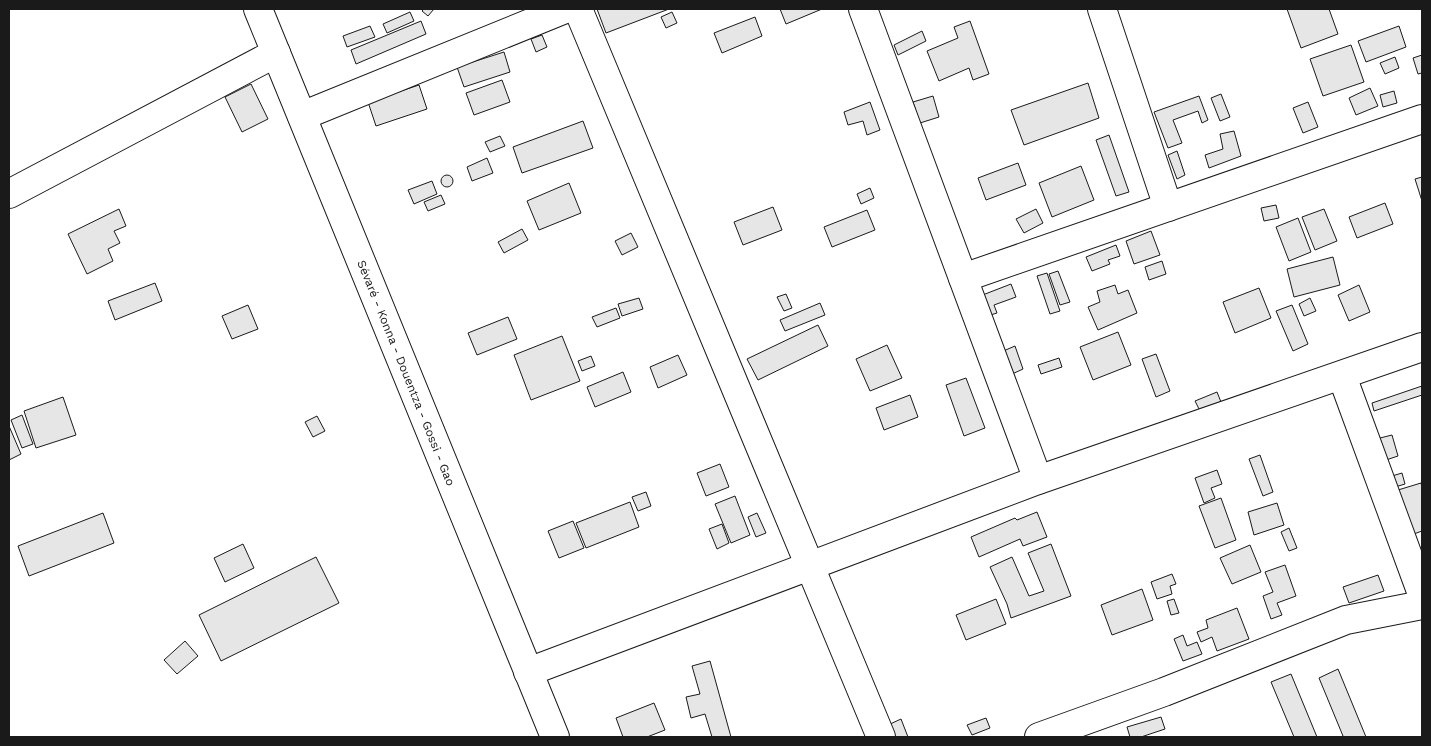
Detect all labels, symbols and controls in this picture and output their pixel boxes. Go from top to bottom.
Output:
street label: Sévaré - Konna - Douentza - Gossi - Gao [354,258,458,488]

